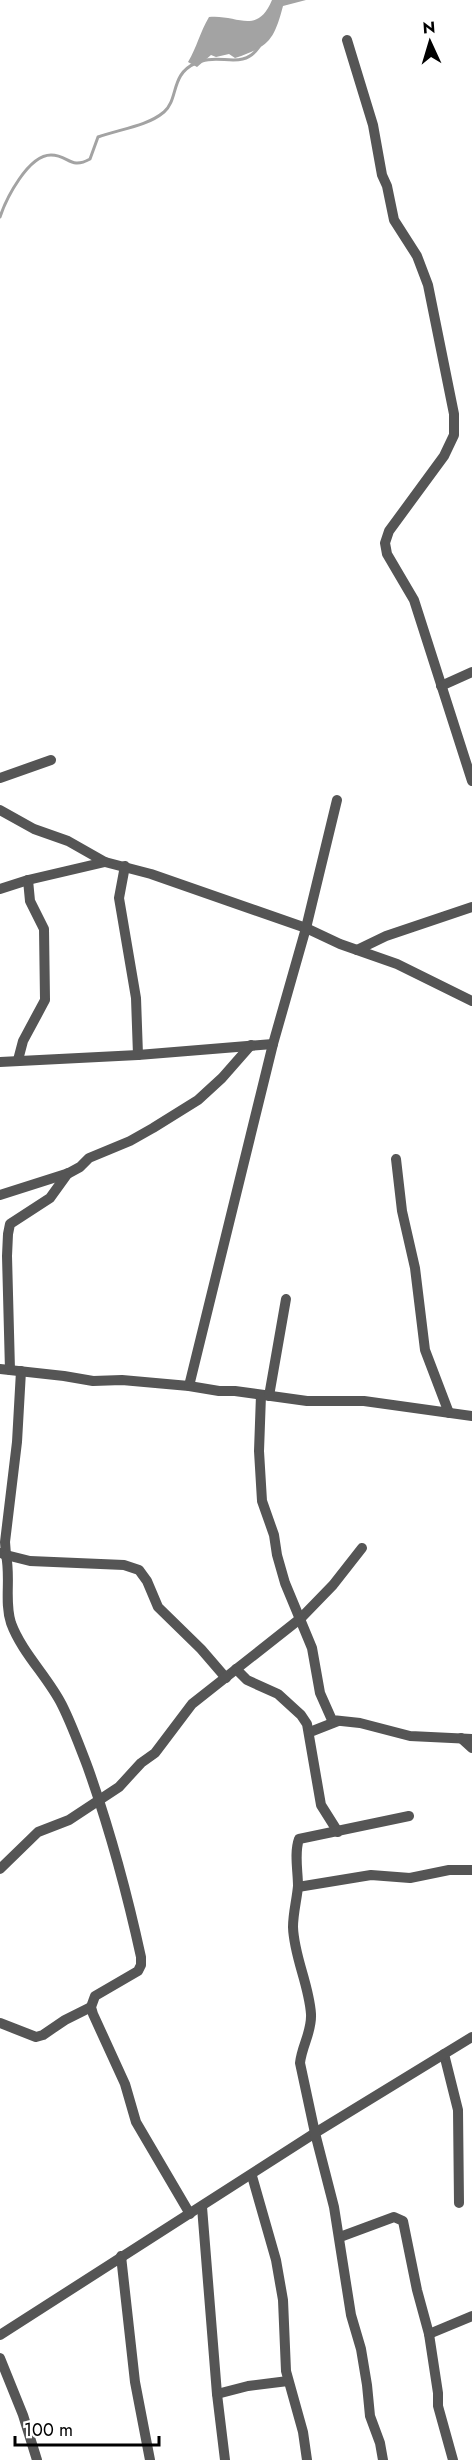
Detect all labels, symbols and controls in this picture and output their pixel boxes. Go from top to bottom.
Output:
north arrow [400,12,460,72]
text: N [422,16,436,39]
scale bar [15,2409,159,2447]
text: 100 m [24,2417,73,2443]

